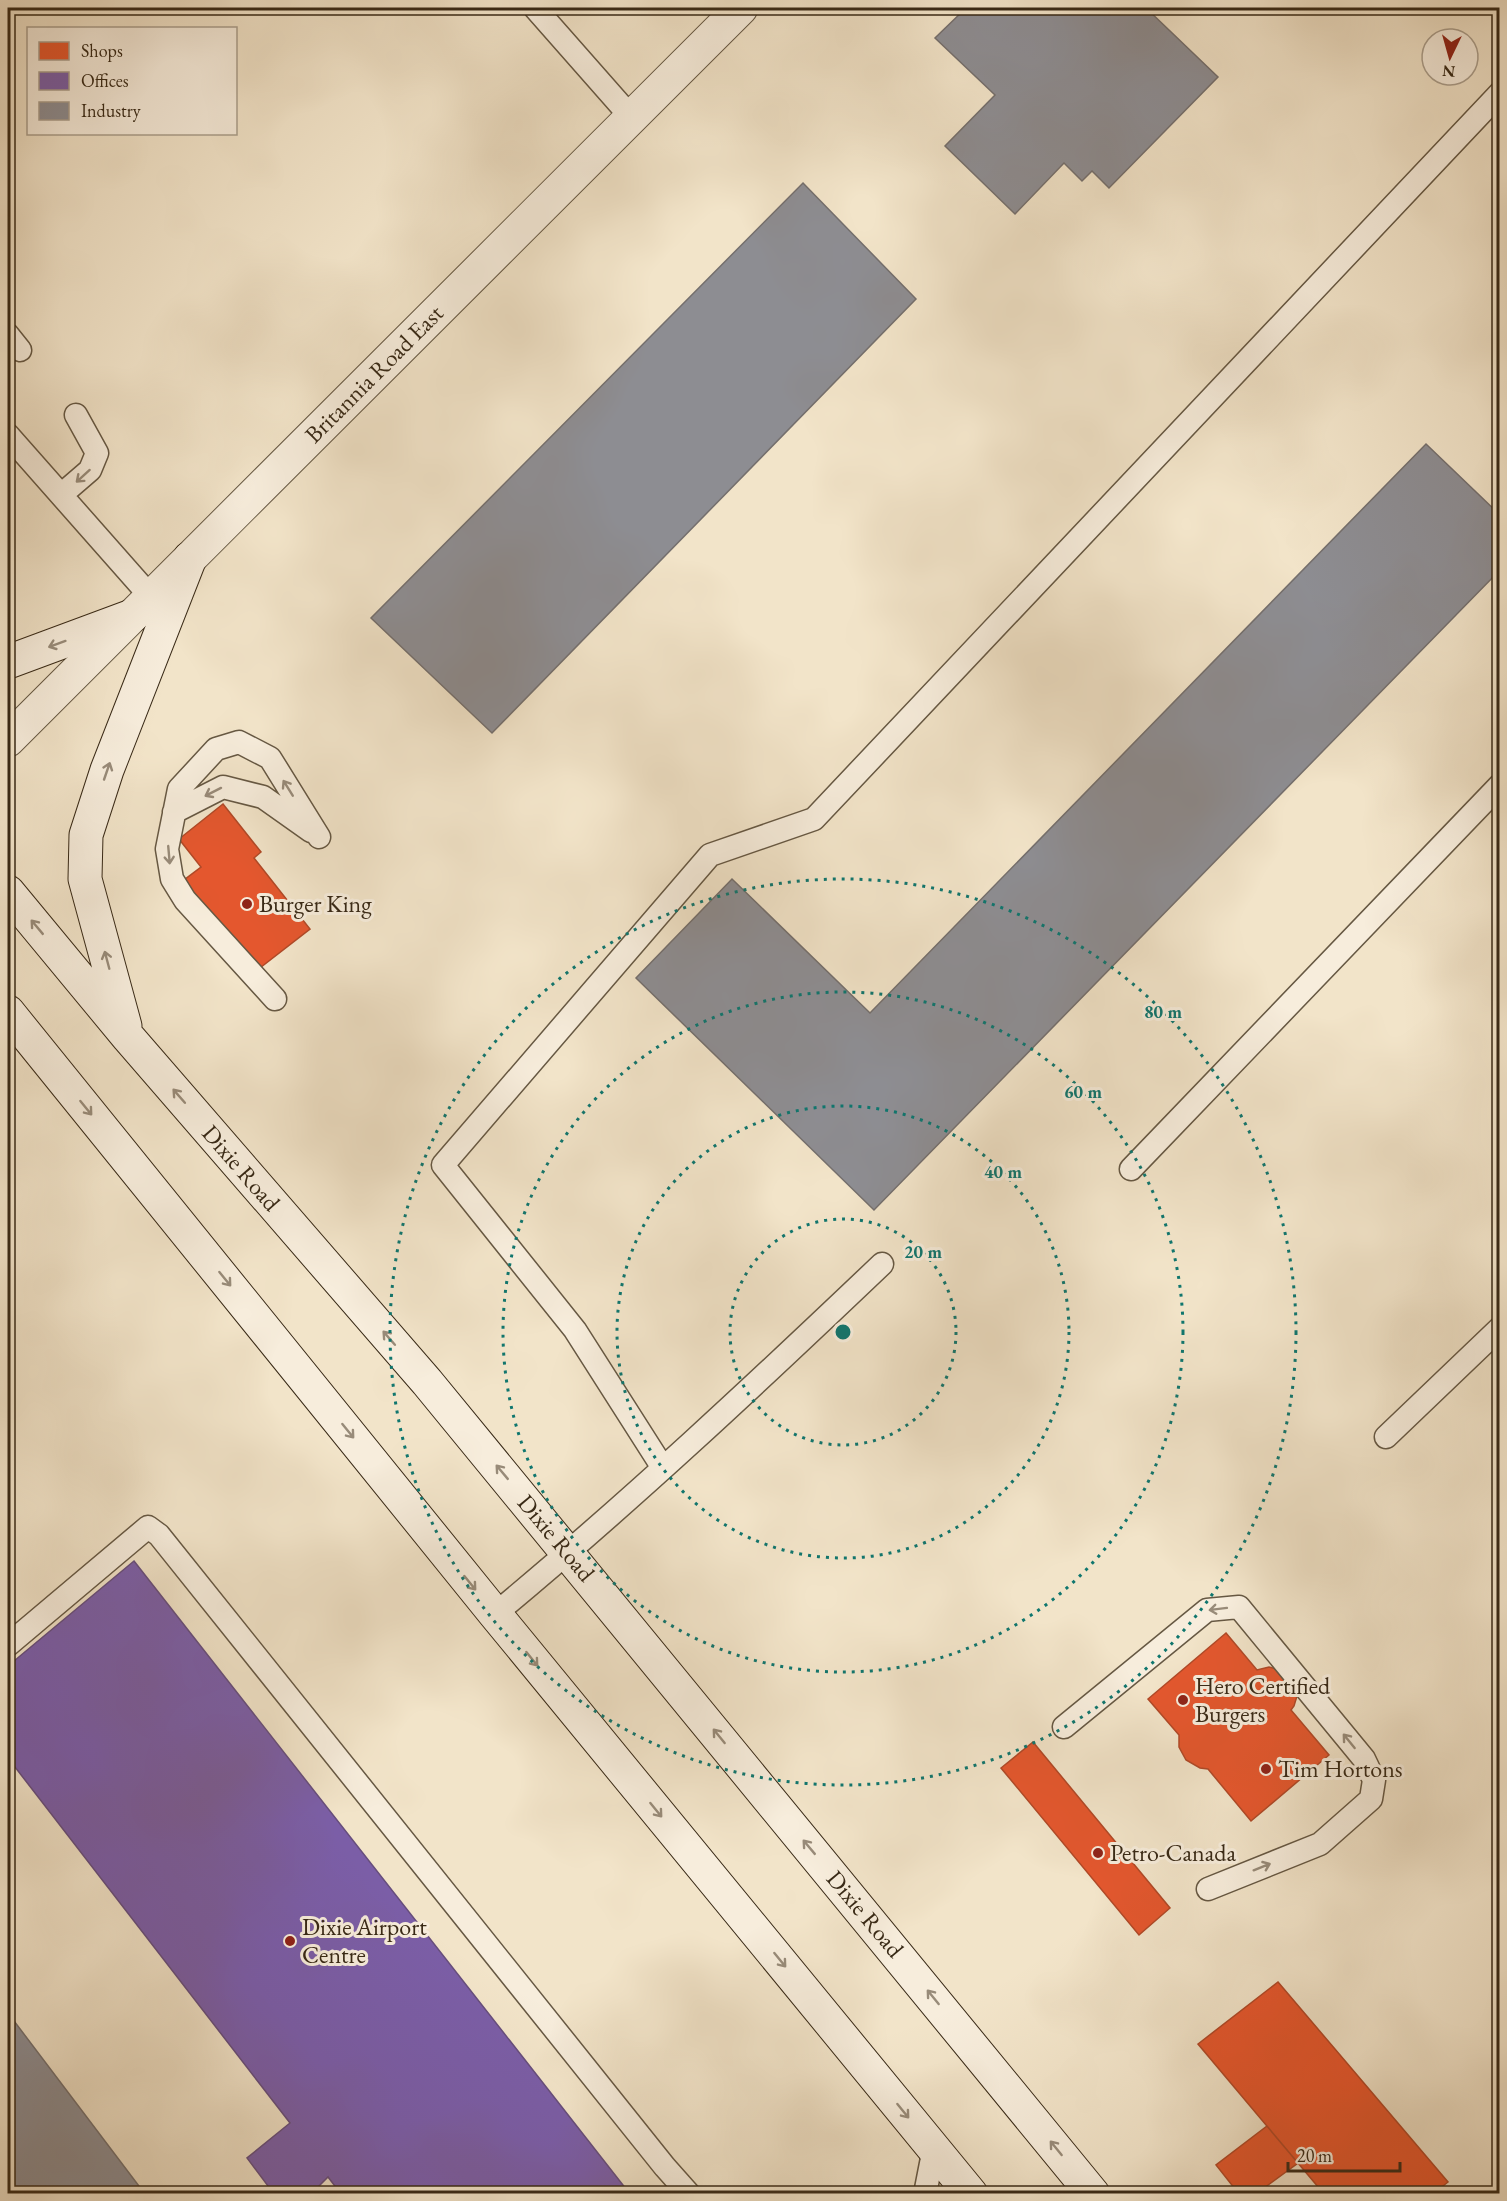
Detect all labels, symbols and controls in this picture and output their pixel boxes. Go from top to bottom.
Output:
legend [27,27,237,135]
north arrow [1420,27,1480,87]
text: Shops [81,39,123,62]
text: N [1441,60,1456,82]
text: Offices [81,69,129,92]
text: Industry [81,99,141,122]
street label: Britannia Road East [298,297,450,449]
one-way arrow [76,469,91,483]
one-way arrow [48,639,67,650]
one-way arrow [102,762,113,781]
one-way arrow [282,780,294,797]
one-way arrow [204,787,222,799]
one-way arrow [163,845,174,865]
place label: Burger King [259,888,372,919]
marker: Burger King [240,897,254,911]
one-way arrow [30,920,44,935]
one-way arrow [101,951,112,970]
text: 80 m [1144,1000,1182,1023]
text: 60 m [1064,1080,1102,1103]
one-way arrow [172,1089,186,1104]
one-way arrow [79,1100,92,1116]
street label: Dixie Road [195,1118,288,1218]
text: 40 m [984,1160,1022,1183]
text: 20 m [904,1240,942,1263]
one-way arrow [219,1271,232,1287]
centre of rings [833,1322,853,1342]
one-way arrow [382,1331,396,1346]
one-way arrow [341,1423,354,1439]
one-way arrow [495,1464,508,1480]
street label: Dixie Road [511,1488,602,1588]
one-way arrow [464,1575,477,1591]
one-way arrow [1208,1604,1228,1615]
one-way arrow [526,1651,539,1667]
place label: Hero Certified Burgers [1195,1670,1331,1729]
marker: Hero Certified Burgers [1176,1693,1190,1707]
one-way arrow [712,1728,725,1744]
one-way arrow [1343,1734,1356,1750]
place label: Tim Hortons [1278,1753,1403,1784]
marker: Tim Hortons [1259,1762,1273,1776]
one-way arrow [649,1802,663,1817]
place label: Petro-Canada [1110,1837,1236,1868]
one-way arrow [802,1840,816,1855]
marker: Petro-Canada [1091,1846,1105,1860]
one-way arrow [1252,1861,1271,1872]
street label: Dixie Road [820,1864,911,1964]
place label: Dixie Airport Centre [302,1911,427,1970]
marker: Dixie Airport Centre [283,1934,297,1948]
one-way arrow [773,1952,786,1968]
one-way arrow [927,1989,940,2005]
one-way arrow [897,2103,910,2119]
scale bar [1288,2135,1400,2173]
one-way arrow [1050,2140,1063,2156]
text: 20 m [1297,2144,1332,2167]

